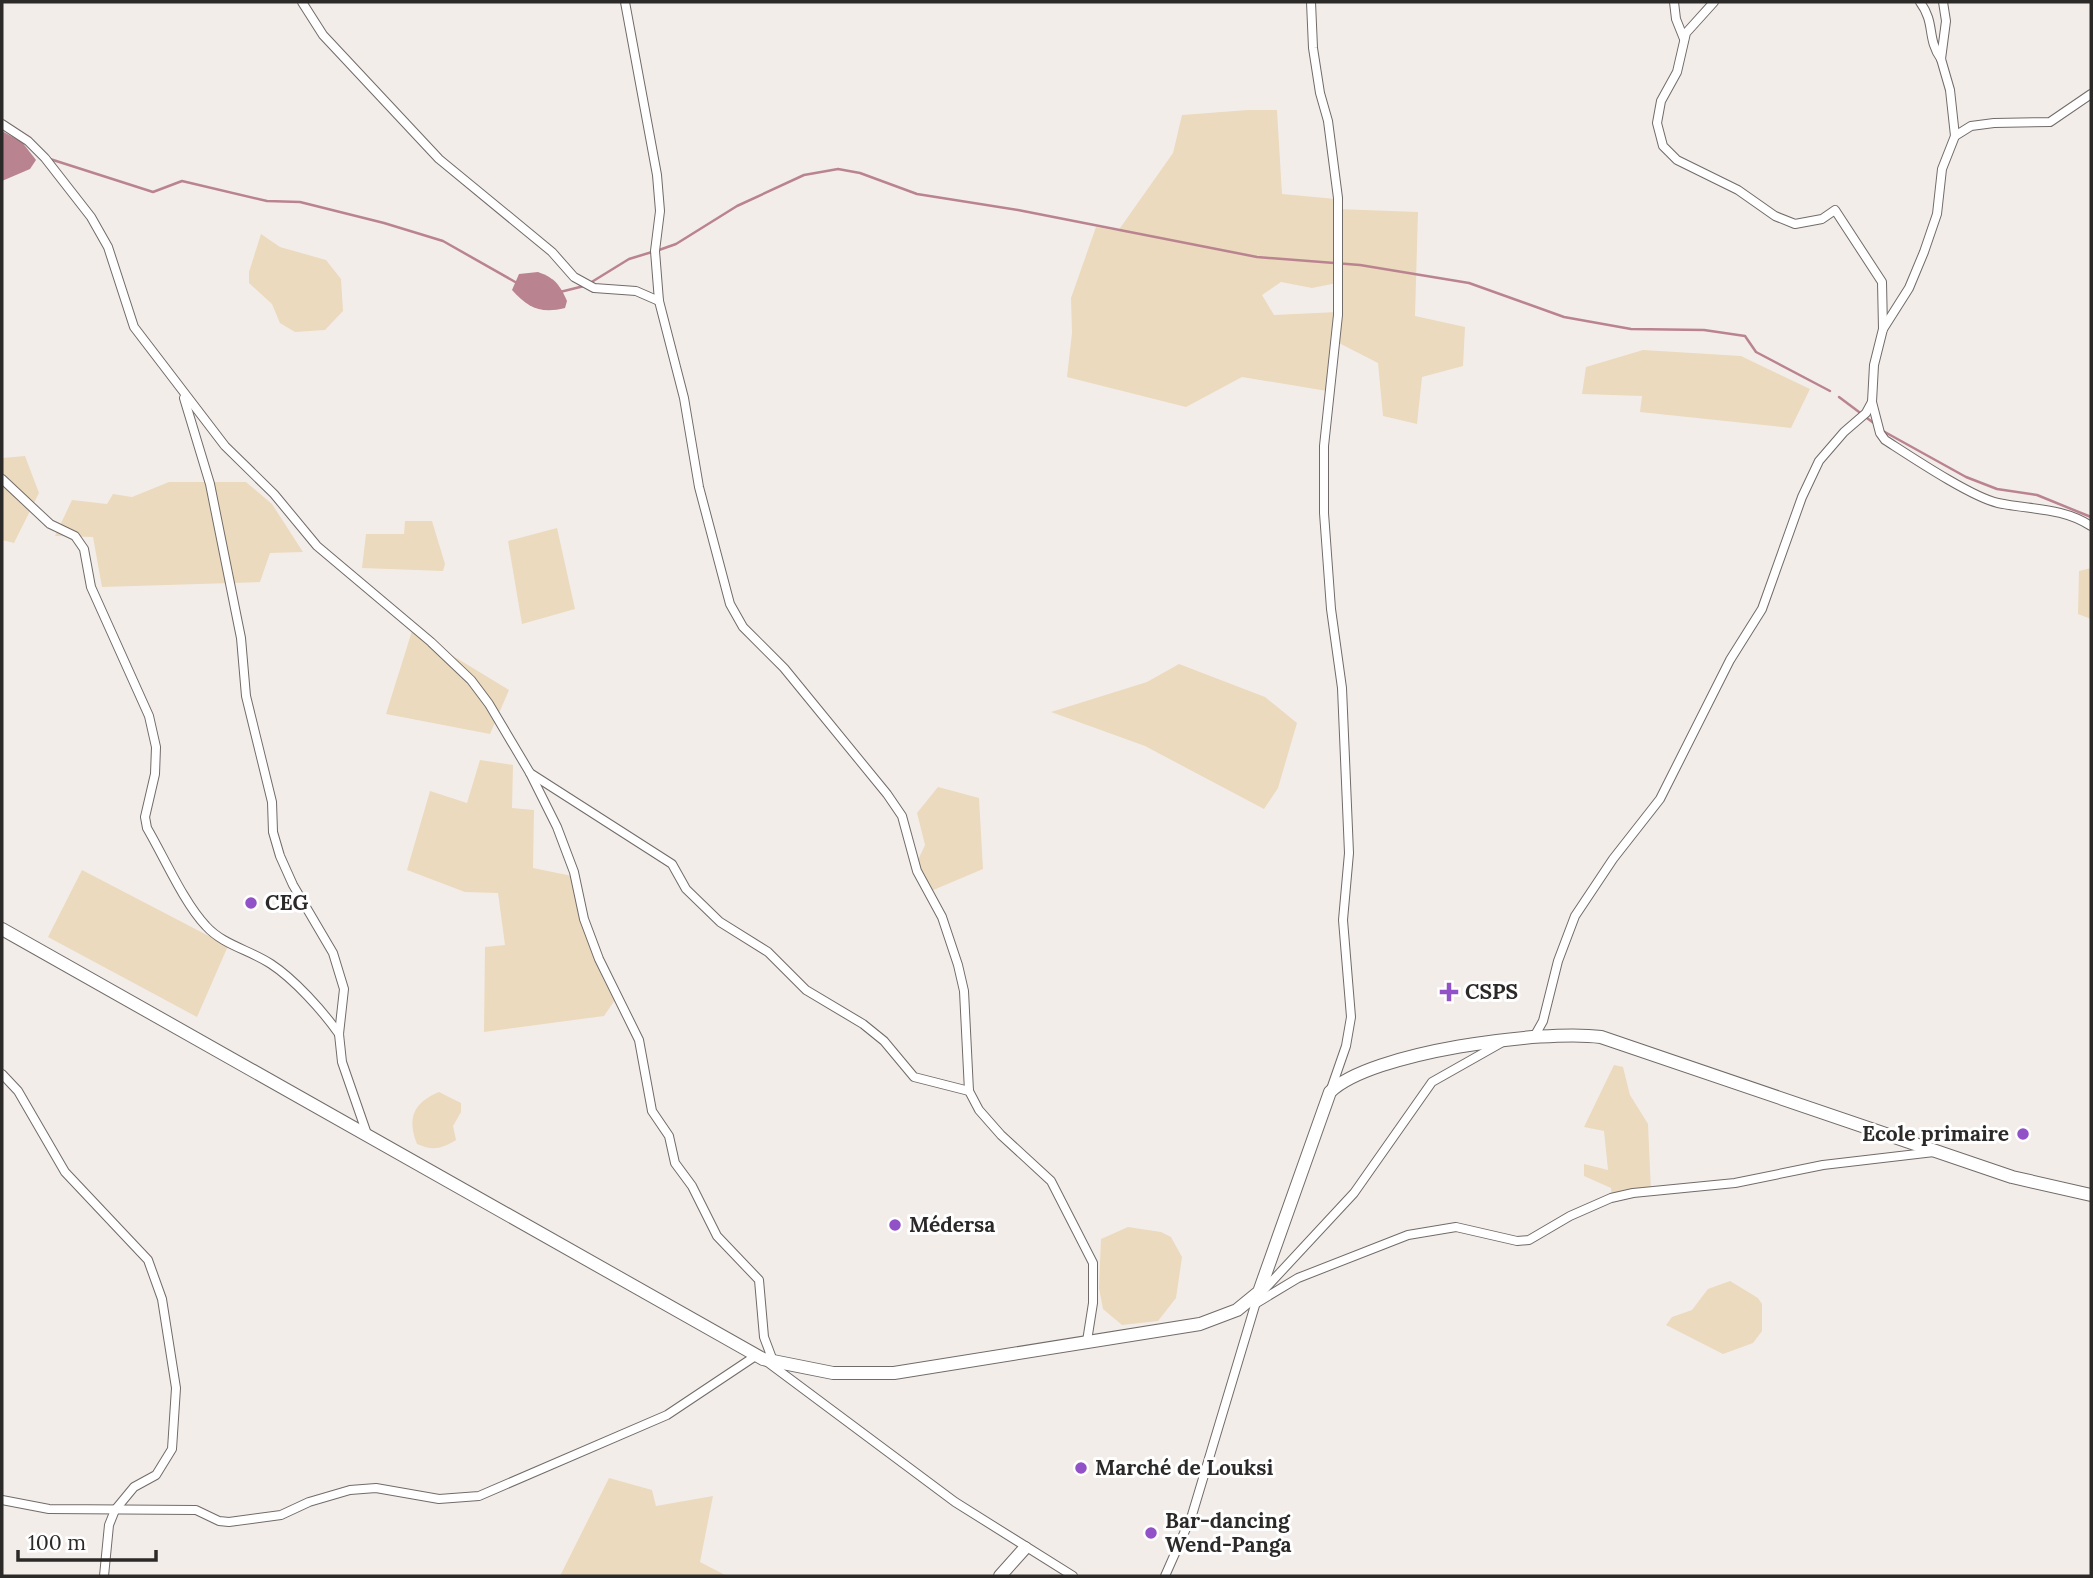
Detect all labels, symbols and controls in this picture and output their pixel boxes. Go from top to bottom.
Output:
place label: CEG [265,889,309,916]
marker: CEG [243,895,259,911]
place label: CSPS [1465,978,1518,1005]
marker: CSPS [1439,982,1459,1002]
place label: Ecole primaire [1862,1120,2009,1147]
marker: Ecole primaire [2015,1126,2031,1142]
place label: Médersa [909,1211,995,1238]
marker: Médersa [887,1217,903,1233]
place label: Marché de Louksi [1095,1454,1273,1481]
marker: Marché de Louksi [1073,1460,1089,1476]
place label: Bar-dancing Wend-Panga [1165,1507,1292,1558]
scale bar [18,1518,156,1562]
marker: Bar-dancing Wend-Panga [1143,1525,1159,1541]
text: 100 m [28,1529,86,1556]

